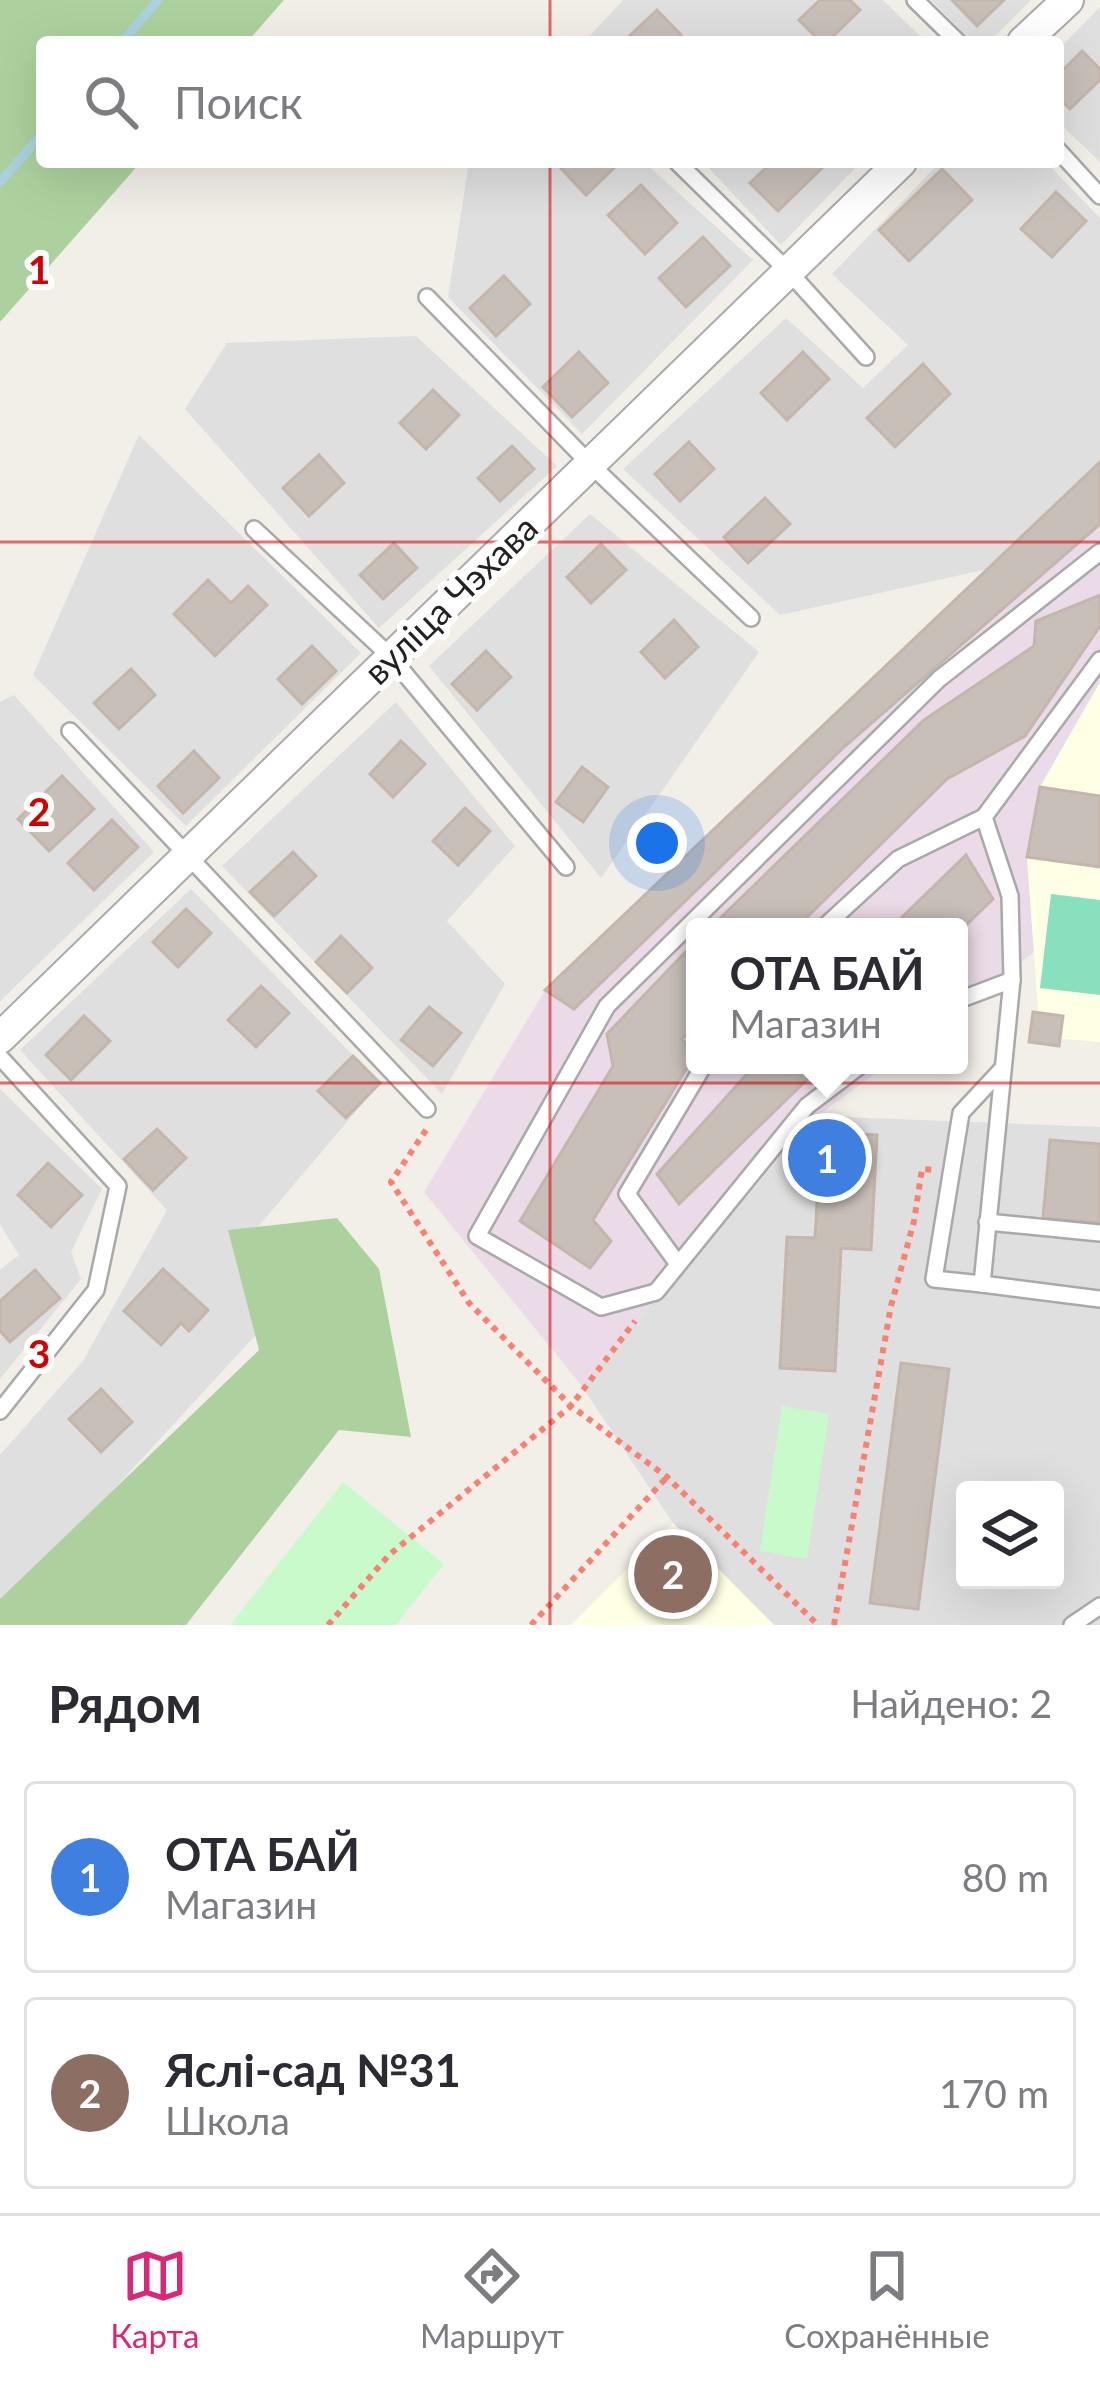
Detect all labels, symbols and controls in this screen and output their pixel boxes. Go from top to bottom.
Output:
search box [36,36,1064,168]
icon: search [78,69,144,135]
text: Поиск [174,75,303,129]
text: 1 [28,246,50,292]
street label: вуліца Чэхава [354,505,546,693]
text: 2 [28,788,50,834]
your location [627,813,687,873]
popup [686,918,968,1074]
text: ОТА БАЙ [730,946,924,1000]
text: Магазин [730,1000,882,1046]
pin: 1 [788,1113,866,1203]
text: 3 [28,1330,50,1376]
map controls [956,1481,1064,1589]
button: layers [956,1481,1064,1589]
pin: 2 [634,1529,712,1619]
text: Рядом [48,1673,202,1734]
text: Найдено: 2 [850,1680,1052,1726]
text: ОТА БАЙ [165,1827,360,1881]
text: 1 [79,1854,101,1900]
text: 80 m [962,1854,1049,1900]
text: Магазин [165,1881,317,1927]
text: Яслі-сад №31 [165,2043,461,2097]
text: 2 [79,2070,101,2116]
text: 170 m [939,2070,1049,2116]
text: Школа [165,2097,290,2143]
tab: Карта [110,2243,199,2355]
tab: Маршрут [420,2243,564,2355]
tab: Сохранённые [784,2243,990,2355]

